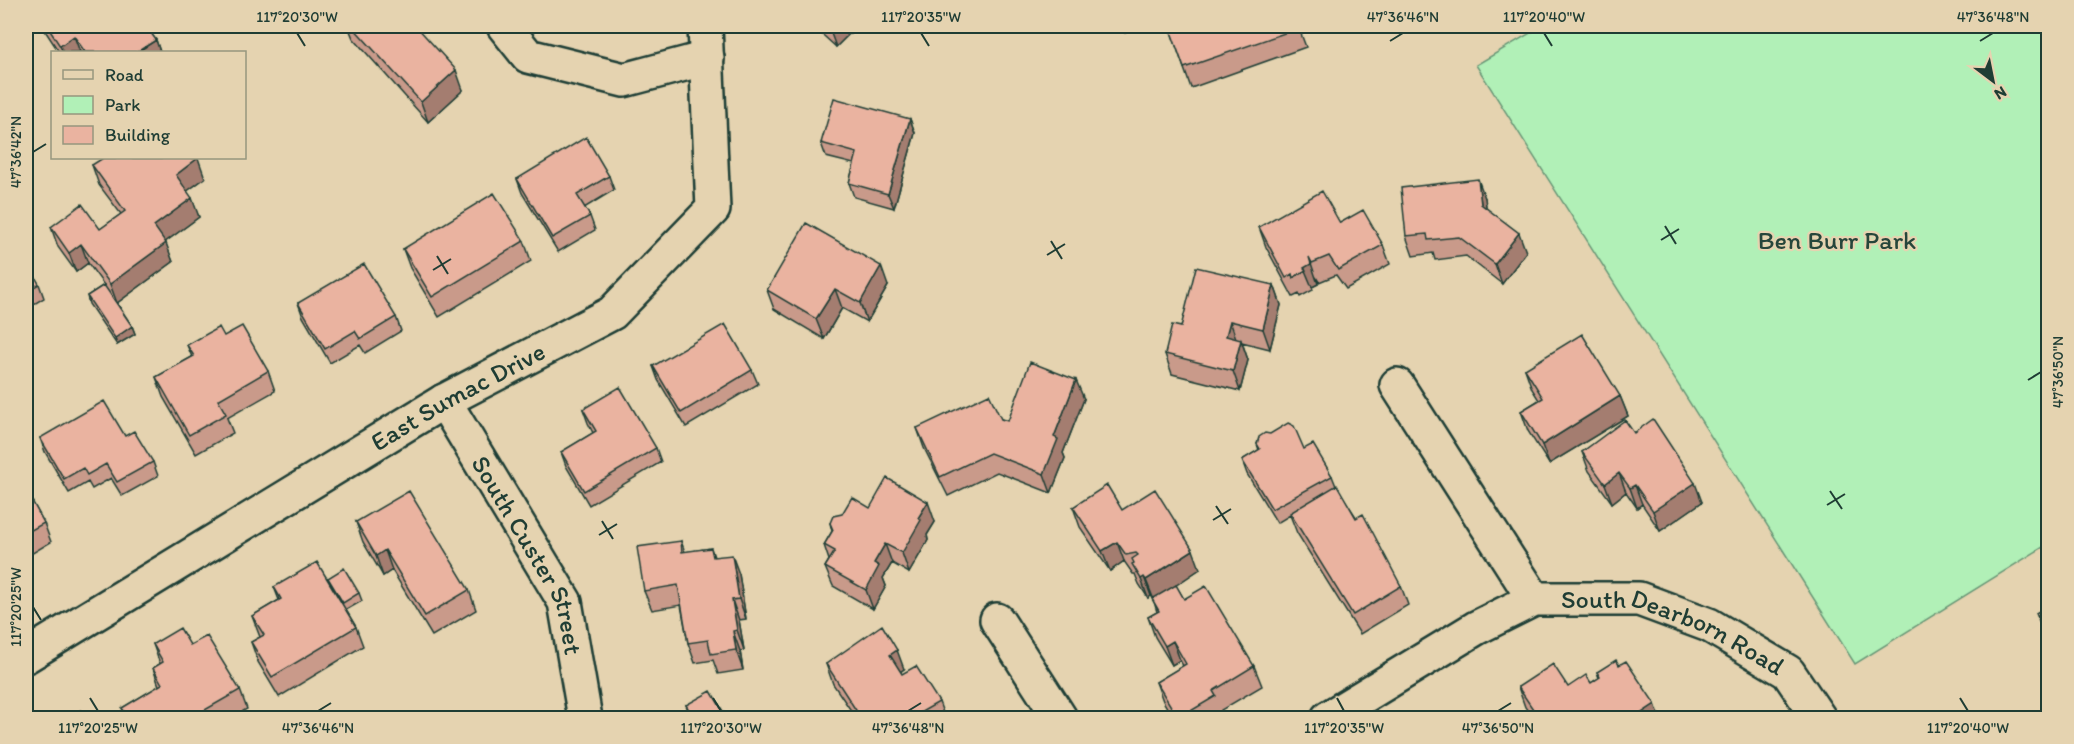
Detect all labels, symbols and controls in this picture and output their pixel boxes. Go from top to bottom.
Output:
text: 117°20'30"W [256,8,338,26]
text: 117°20'35"W [881,8,961,26]
text: 47°36'46"N [1367,8,1439,26]
text: 117°20'40"W [1503,8,1585,26]
text: 47°36'48"N [1957,8,2029,26]
legend [51,51,246,159]
north arrow [1963,51,2023,111]
text: Road [105,64,144,86]
text: N [1991,82,2010,104]
text: Park [105,94,140,116]
text: 47°36'42"N [7,116,25,188]
text: Building [105,124,171,146]
park label: Ben Burr Park [1758,224,1916,256]
street label: East Sumac Drive [365,335,550,458]
text: 47°36'50"N [2049,336,2067,408]
street label: South Custer Street [465,450,590,657]
text: 117°20'25"W [7,567,25,647]
street label: South Dearborn Road [1561,582,1791,683]
text: 117°20'25"W [58,719,138,737]
text: 47°36'46"N [282,719,354,737]
text: 117°20'30"W [680,719,762,737]
text: 47°36'48"N [872,719,944,737]
text: 117°20'35"W [1304,719,1384,737]
text: 47°36'50"N [1462,719,1534,737]
text: 117°20'40"W [1927,719,2009,737]

